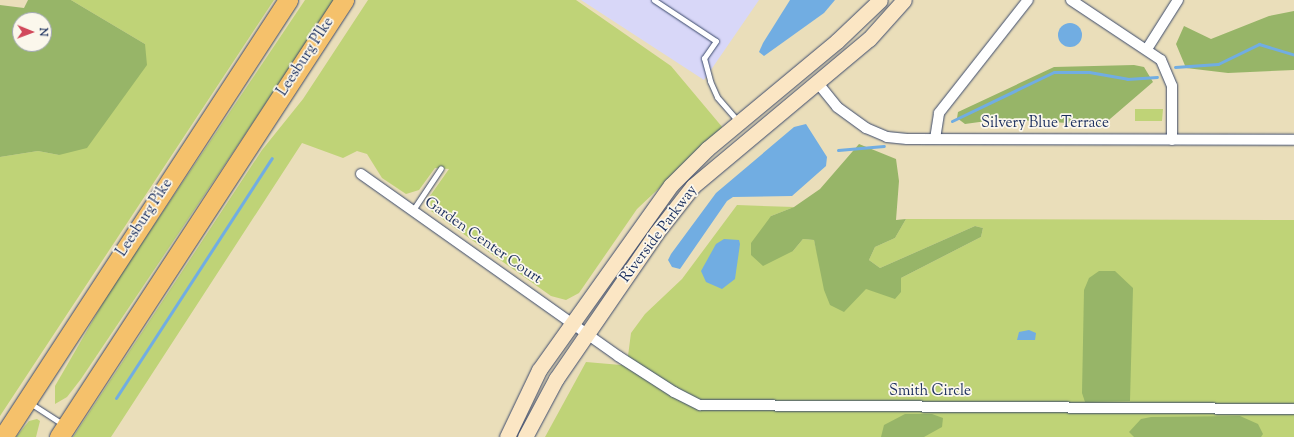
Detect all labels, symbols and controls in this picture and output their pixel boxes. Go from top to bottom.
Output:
north arrow [12,12,52,52]
street label: Leesburg PIke [274,14,338,100]
text: N [35,28,51,37]
street label: Silvery Blue Terrace [981,115,1109,133]
street label: Leesburg Pike [113,176,177,260]
street label: Riverside Parkway [616,182,702,286]
street label: Garden Center Court [421,194,545,288]
street label: Smith Circle [889,383,971,401]

